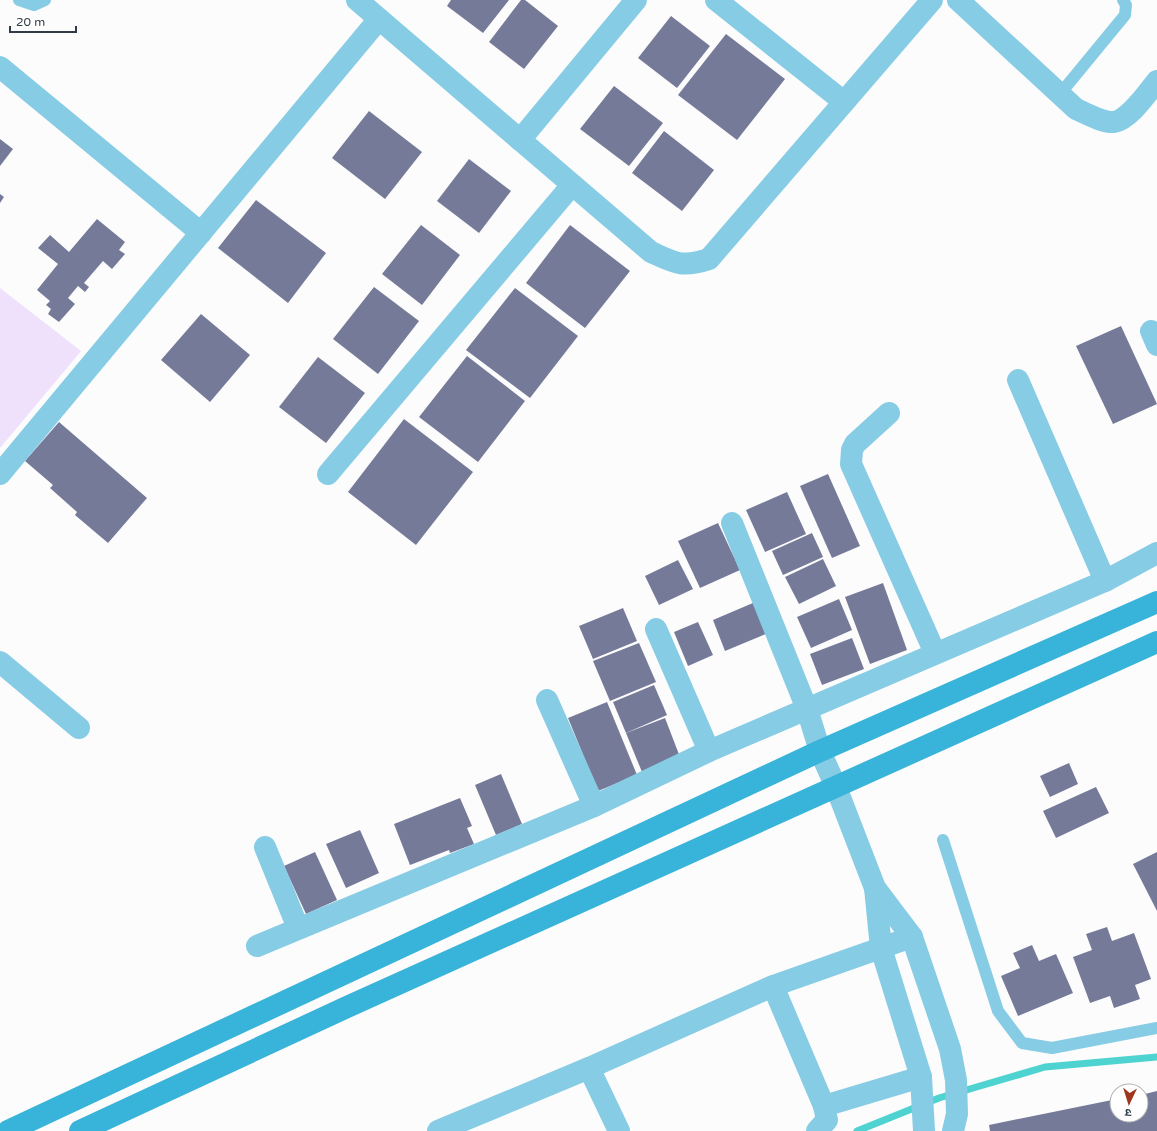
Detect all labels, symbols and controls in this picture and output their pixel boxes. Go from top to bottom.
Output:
scale bar [10,8,76,34]
text: 20 m [16,15,45,29]
north arrow [1109,1083,1149,1123]
text: उ [1124,1106,1132,1119]

